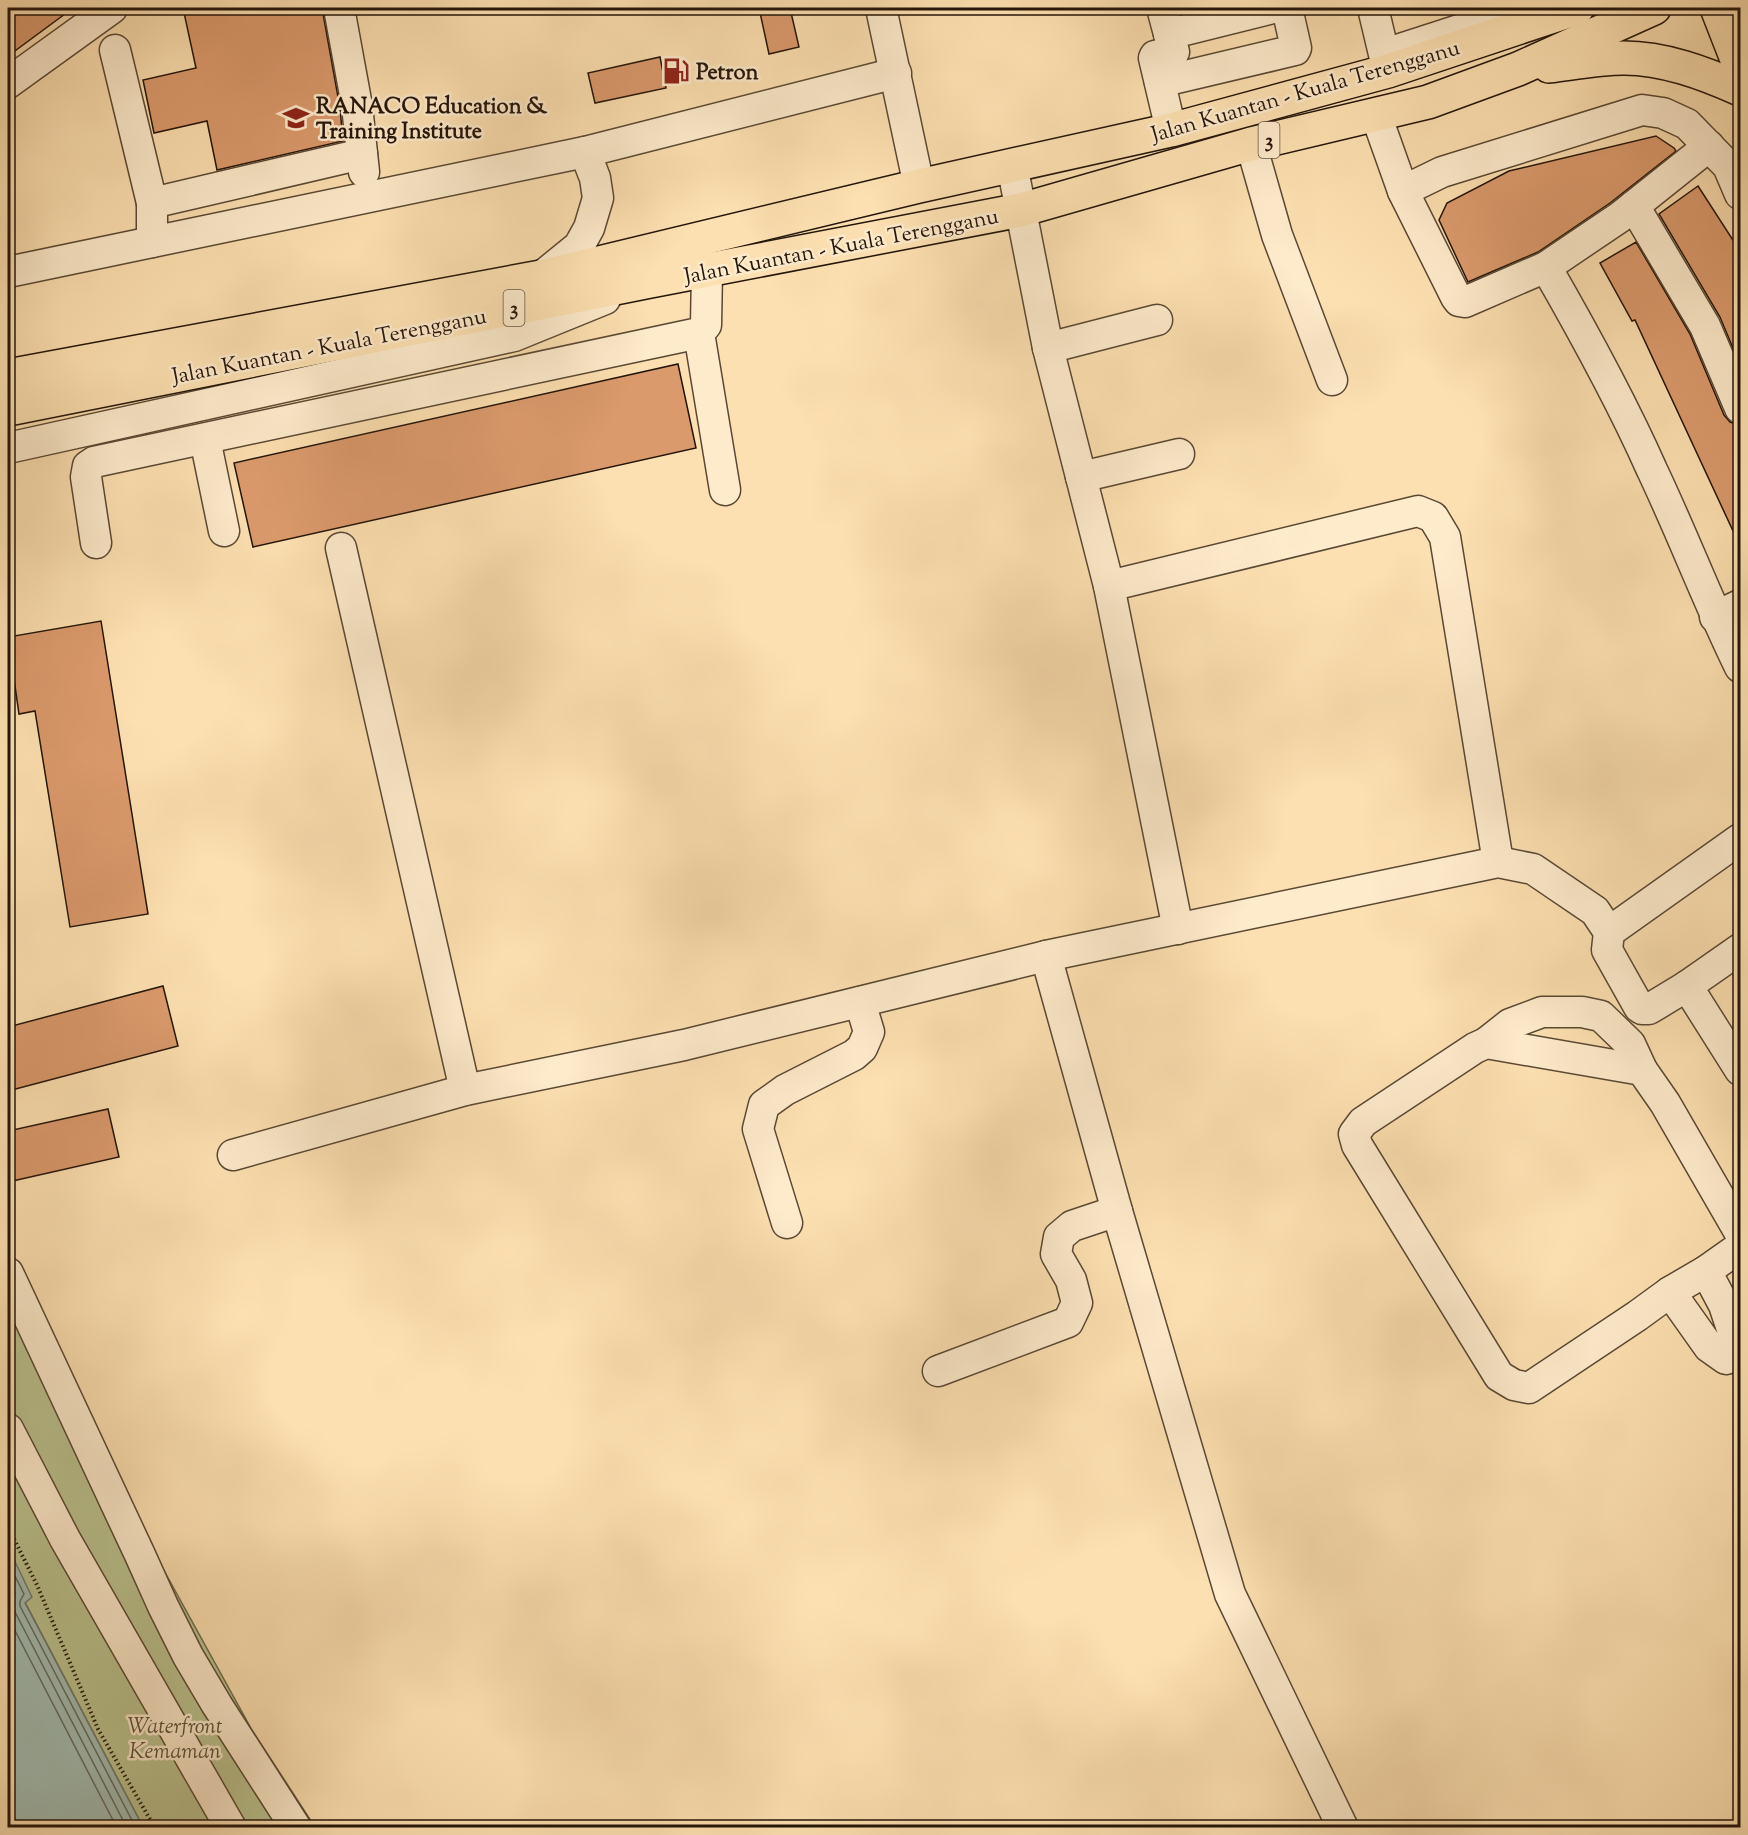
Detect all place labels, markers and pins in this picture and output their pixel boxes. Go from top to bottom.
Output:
fuel station icon: Petron [661,56,691,86]
place label: Petron [696,58,758,90]
place label: RANACO Education & Training Institute [316,92,548,149]
school or university icon: RANACO Education & Training Institute [281,103,311,133]

